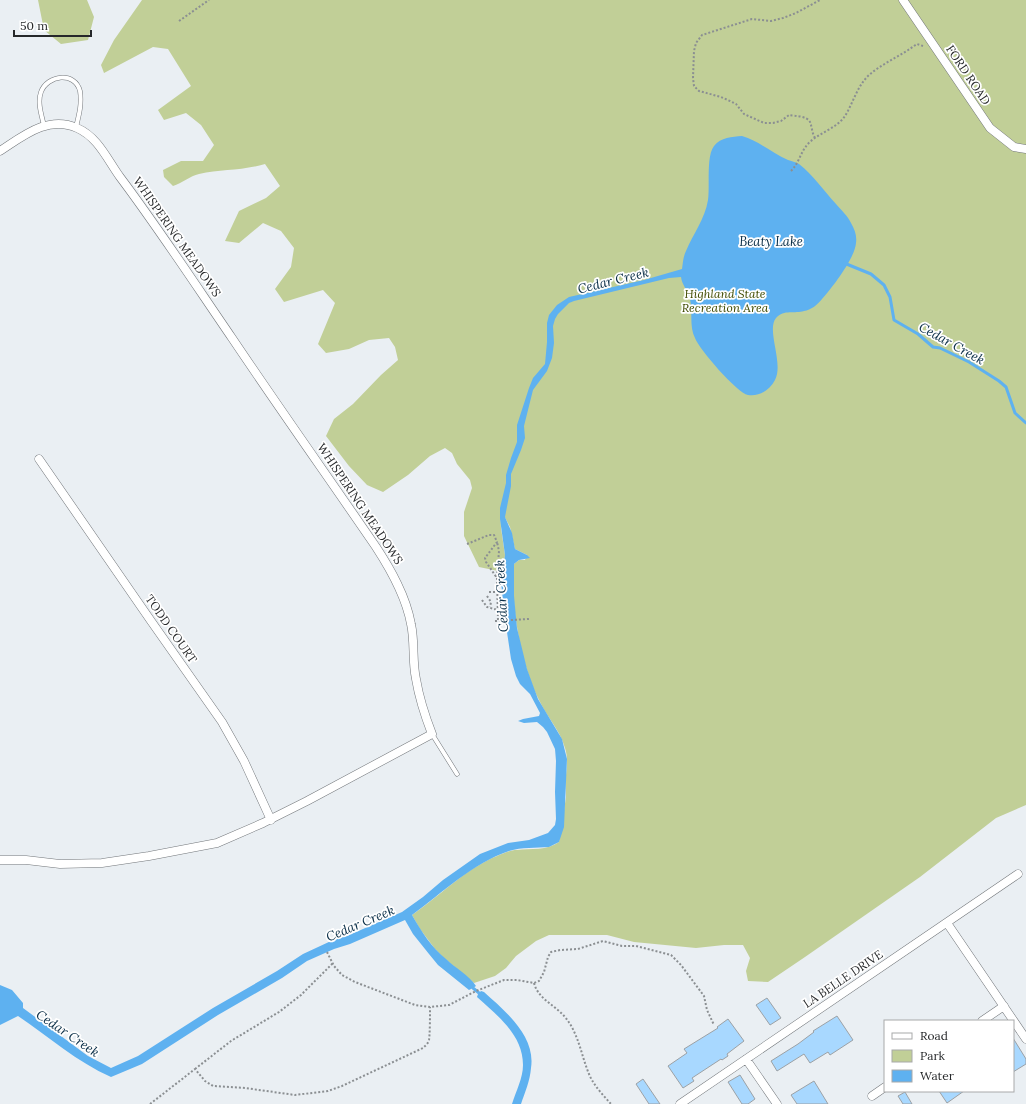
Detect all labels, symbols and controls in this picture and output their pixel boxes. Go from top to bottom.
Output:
scale bar [14,12,91,38]
text: 50 m [20,18,48,33]
street label: FORD ROAD [943,42,994,108]
street label: WHISPERING MEADOWS [130,174,225,300]
water label: Beaty Lake [739,233,803,250]
water label: Cedar Creek [576,263,651,298]
park label: Highland State Recreation Area [682,286,769,315]
water label: Cedar Creek [916,318,988,369]
street label: WHISPERING MEADOWS [314,440,407,567]
water label: Cedar Creek [491,559,512,633]
street label: TODD COURT [142,592,201,666]
water label: Cedar Creek [323,901,397,945]
street label: LA BELLE DRIVE [800,946,885,1011]
water label: Cedar Creek [33,1006,103,1061]
legend [884,1020,1014,1092]
text: Road [920,1028,948,1043]
text: Park [920,1048,946,1063]
text: Water [920,1068,955,1083]

